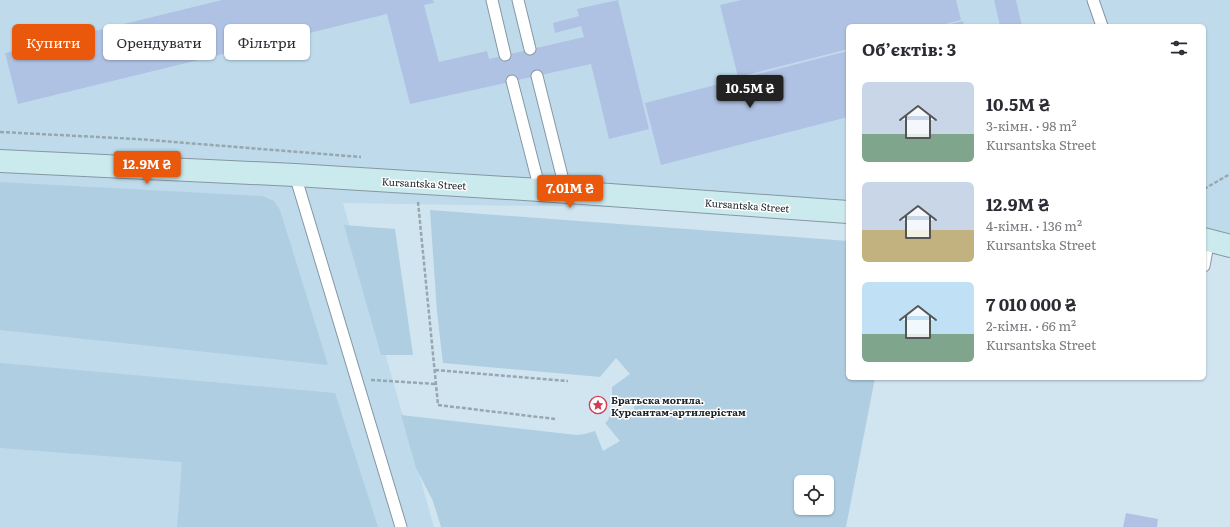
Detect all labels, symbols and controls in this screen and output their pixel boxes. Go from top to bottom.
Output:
chip: Купити [12,24,95,60]
chip: Орендувати [103,24,216,60]
chip: Фільтри [224,24,310,60]
text: Об’єктів: 3 [862,36,956,61]
icon: filters [1168,37,1190,59]
pin: 10.5M ₴ [713,75,787,109]
text: 10.5M ₴ [725,78,775,97]
text: 10.5M ₴ [986,91,1050,116]
icon: home [894,98,942,146]
text: 3-кімн. · 98 m² [986,116,1077,135]
text: Kursantska Street [986,135,1096,154]
pin: 12.9M ₴ [110,151,184,185]
text: 12.9M ₴ [123,154,171,173]
street label: Kursantska Street [381,173,467,193]
pin: 7.01M ₴ [533,175,607,209]
text: 7.01M ₴ [546,178,594,197]
text: 12.9M ₴ [986,191,1049,216]
street label: Kursantska Street [704,195,790,215]
icon: home [894,198,942,246]
text: 4-кімн. · 136 m² [986,216,1082,235]
text: Kursantska Street [986,235,1096,254]
text: 7 010 000 ₴ [986,291,1077,316]
icon: home [894,298,942,346]
text: 2-кімн. · 66 m² [986,316,1076,335]
text: Kursantska Street [986,335,1096,354]
place label: Братьска могила. Курсантам-артилерістам [611,392,746,419]
place icon: Братьска могила. Курсантам-артилерістам [588,395,608,415]
map controls [794,475,834,515]
button: locate [794,475,834,515]

